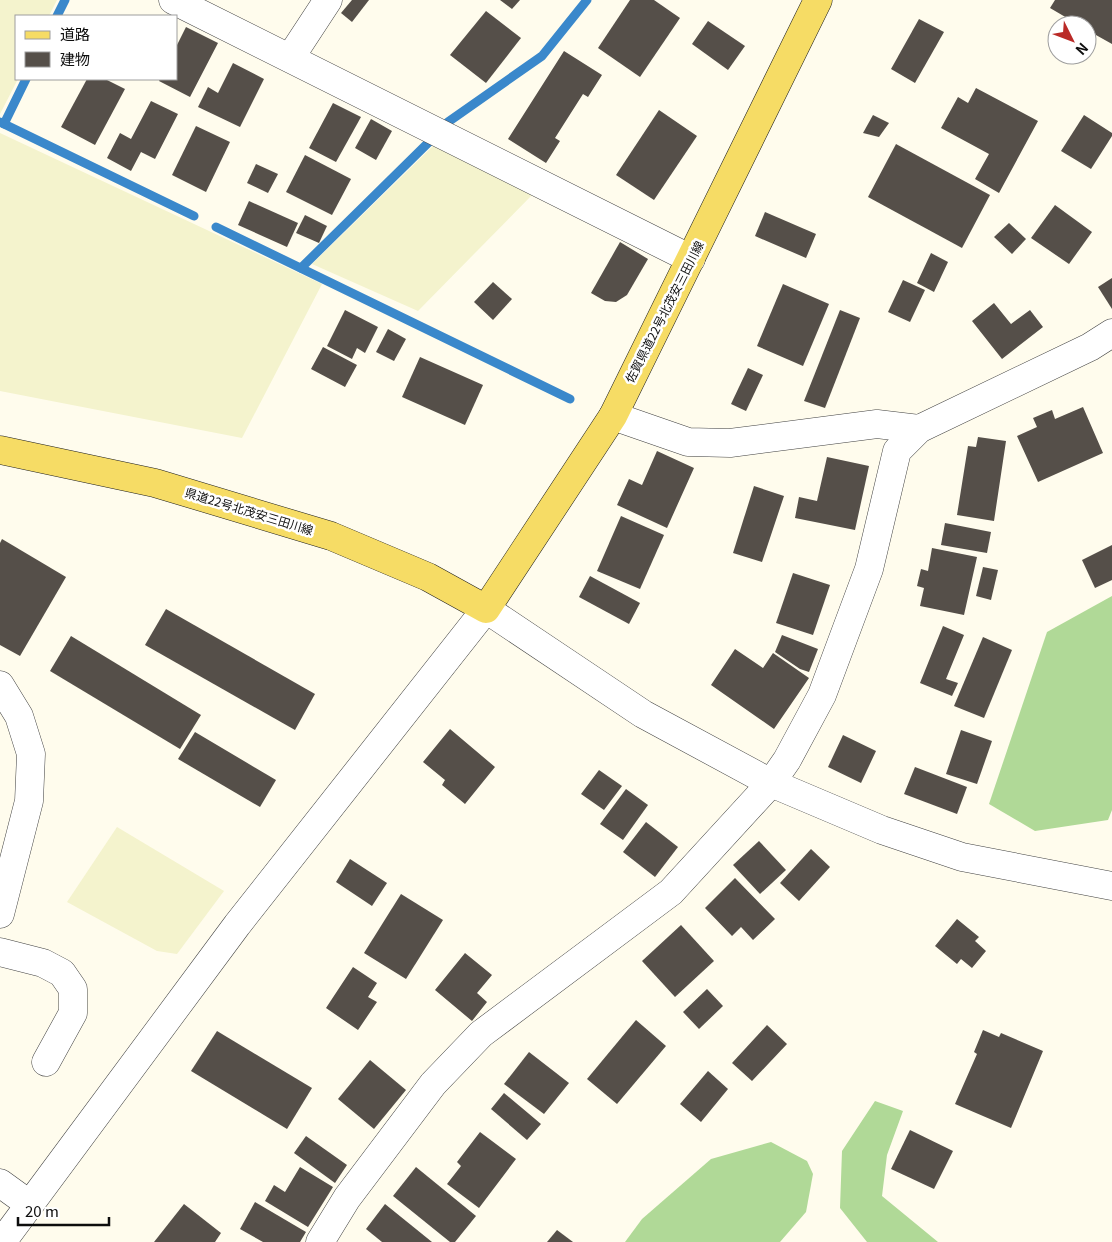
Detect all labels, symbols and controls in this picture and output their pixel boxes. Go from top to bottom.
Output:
legend [15,15,178,80]
north arrow [1047,15,1097,65]
text: 道路 [60,23,90,44]
text: N [1071,39,1093,60]
text: 建物 [60,48,90,69]
street label: 佐賀県道22号北茂安三田川線 [620,237,707,385]
street label: 県道22号北茂安三田川線 [183,483,316,538]
scale bar [18,1194,109,1226]
text: 20 m [25,1200,59,1221]

